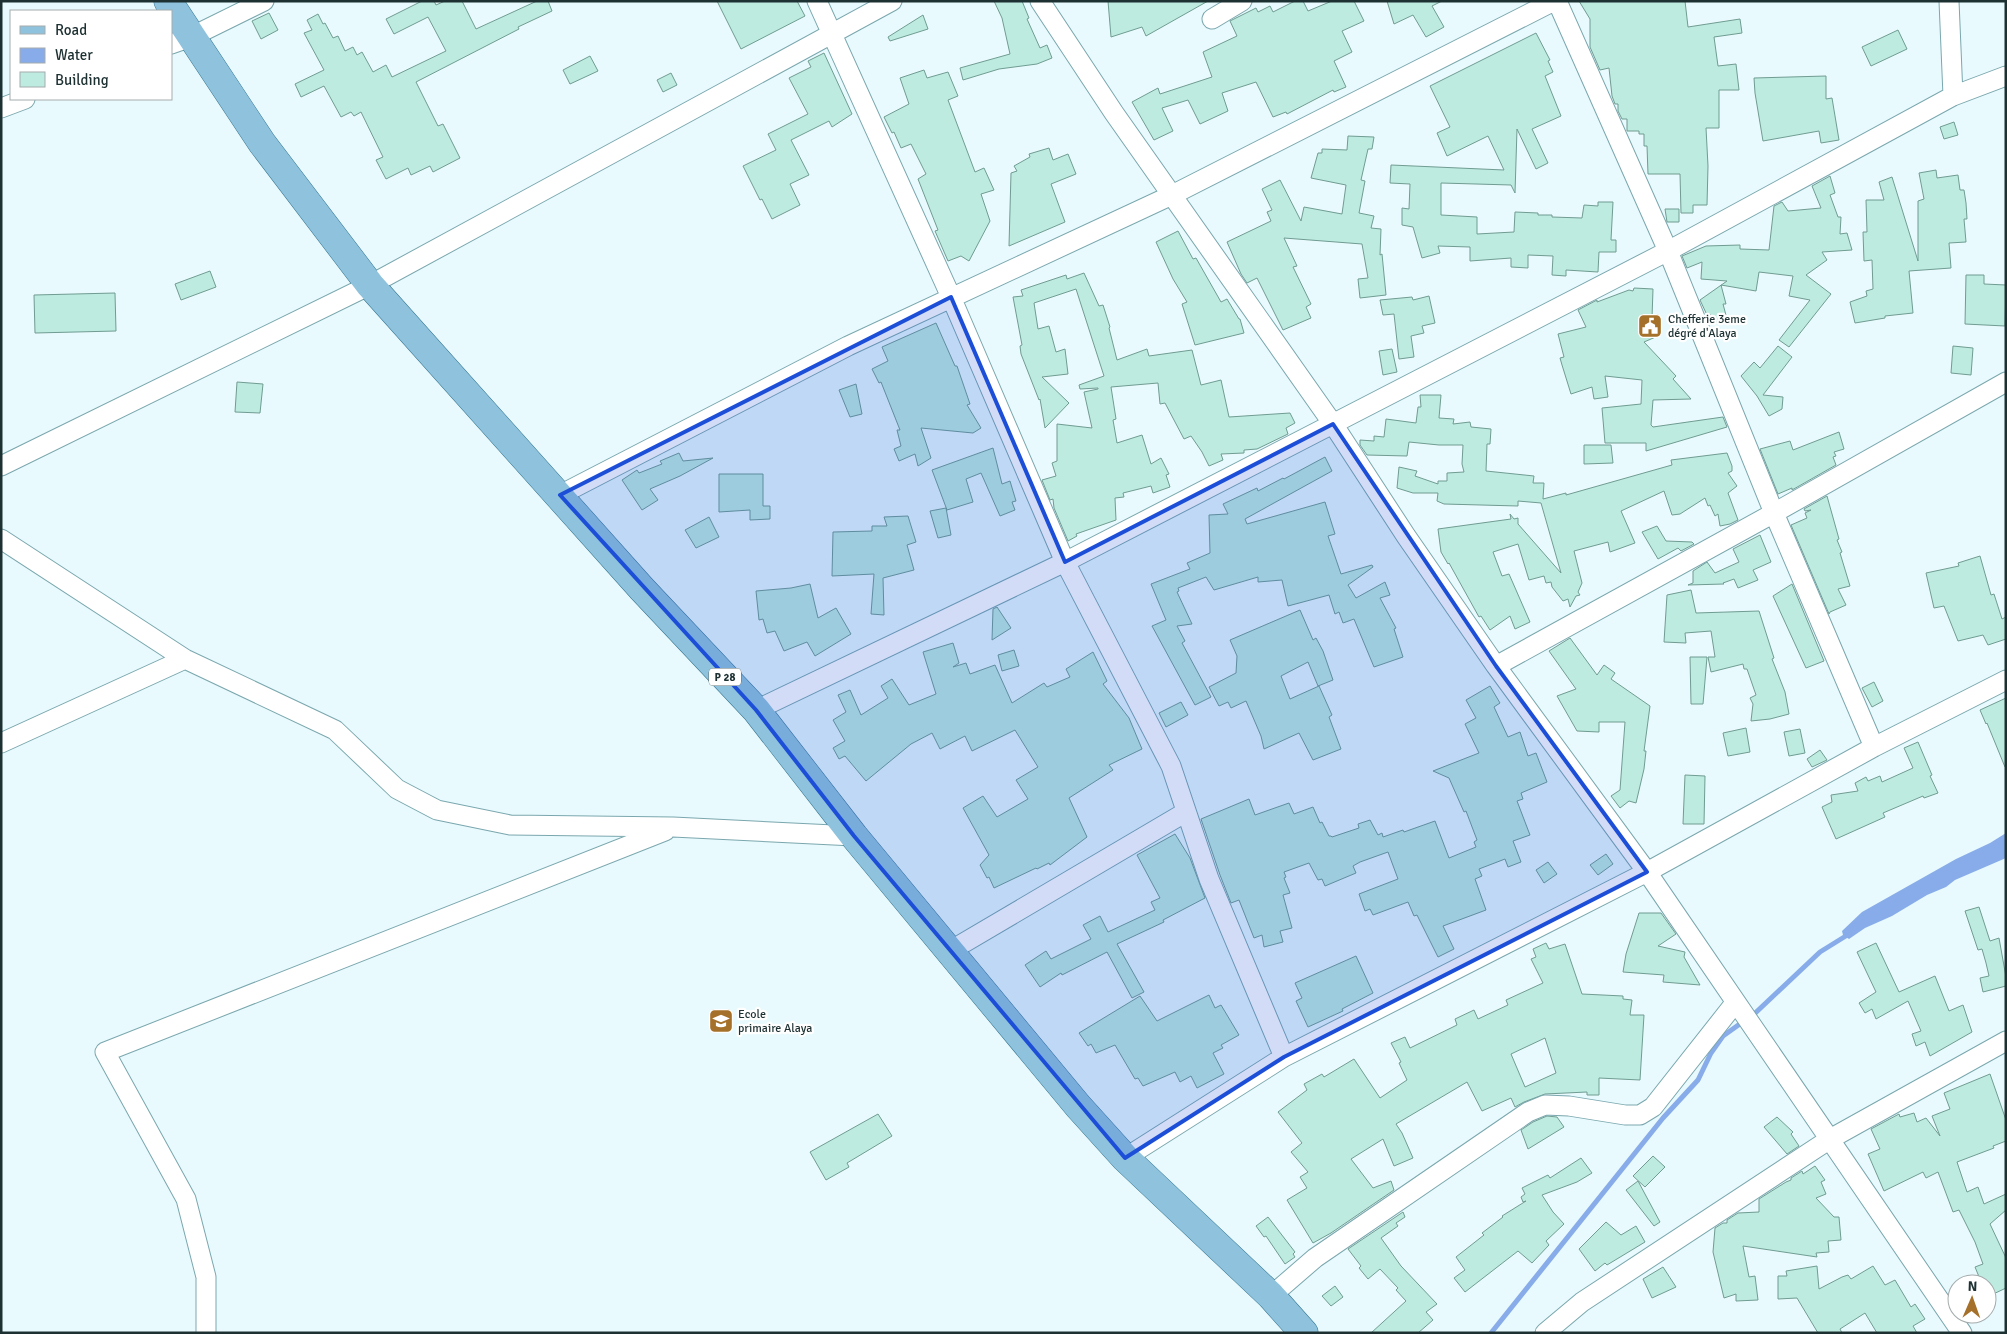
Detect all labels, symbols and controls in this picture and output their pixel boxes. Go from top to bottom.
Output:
legend [10,10,172,100]
text: Road [55,21,87,39]
text: Water [55,46,93,64]
text: Building [55,71,109,89]
place label: Chefferie 3eme dégré d'Alaya [1668,312,1746,341]
public building icon: Chefferie 3eme dégré d'Alaya [1637,313,1663,339]
road number: P 28 [709,669,741,686]
place label: Ecole primaire Alaya [738,1007,812,1036]
school or university icon: Ecole primaire Alaya [708,1008,734,1034]
north arrow [1947,1274,1997,1324]
text: N [1967,1278,1978,1295]

